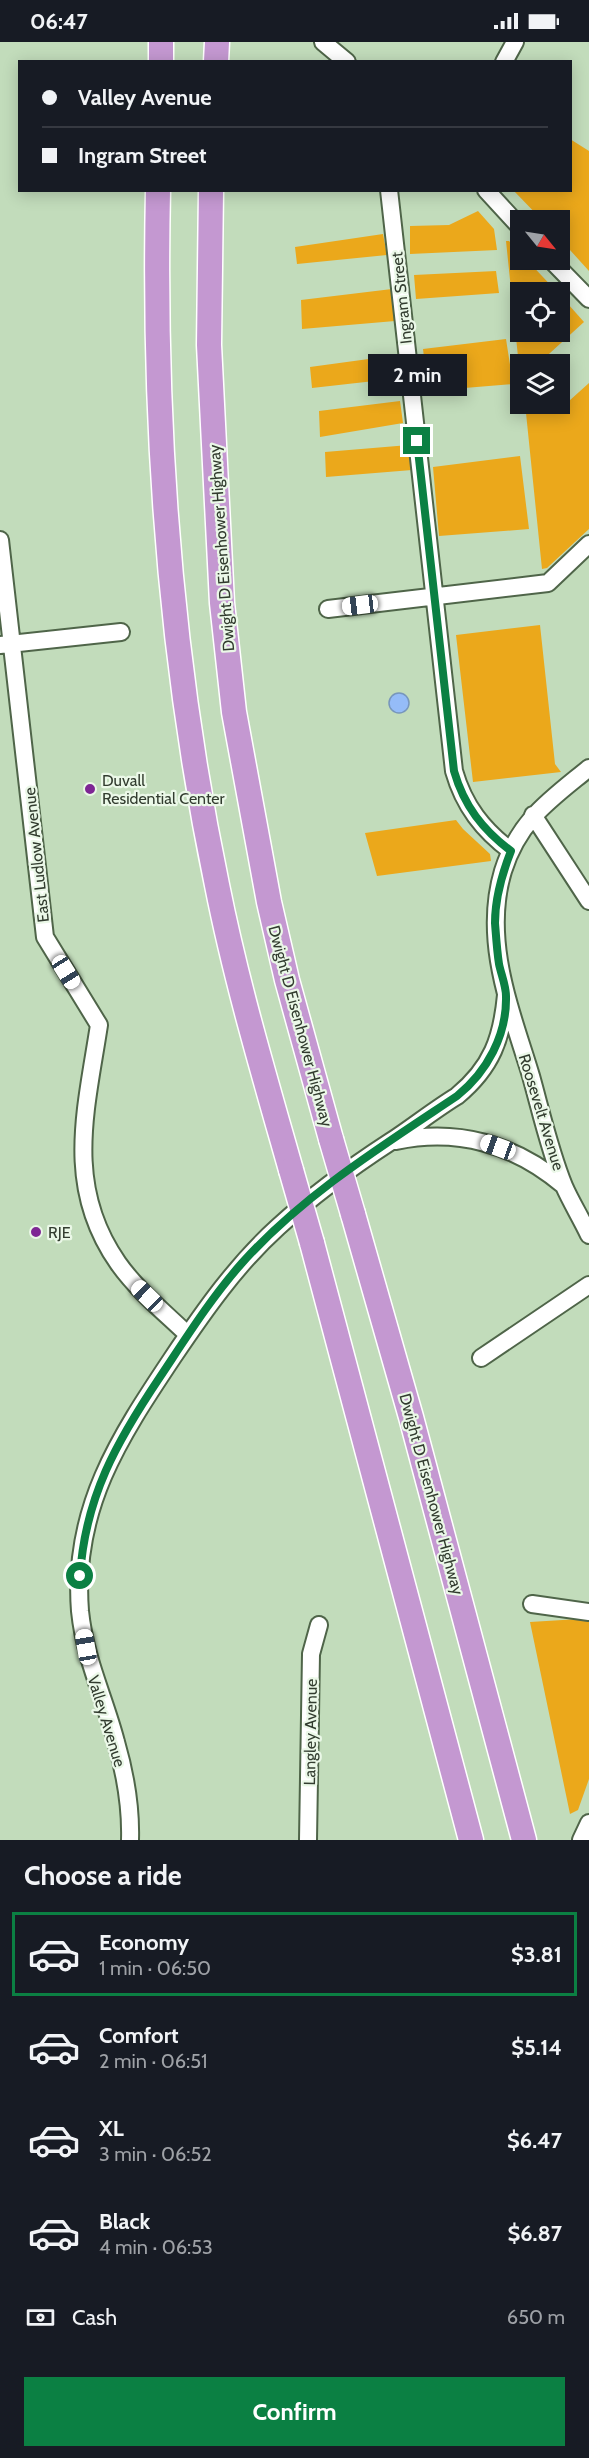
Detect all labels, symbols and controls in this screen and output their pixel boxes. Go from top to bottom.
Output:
text: 06:47 [30,8,88,35]
text: Valley Avenue [78,84,212,111]
text: Ingram Street [78,142,207,169]
north arrow [510,210,570,270]
map controls [510,210,570,414]
street label: Ingram Street [387,250,416,345]
button: locate [510,282,570,342]
callout: 2 min [368,354,466,396]
button: layers [510,354,570,414]
text: 2 min [393,363,442,387]
route end [403,427,430,454]
street label: Dwight D Eisenhower Highway [205,444,238,652]
car [341,594,379,616]
place label: Duvall Residential Center [102,771,225,808]
marker: Duvall Residential Center [83,782,97,796]
street label: East Ludlow Avenue [20,786,53,923]
street label: Dwight D Eisenhower Highway [264,923,337,1129]
car [49,952,83,992]
street label: Roosevelt Avenue [515,1051,568,1173]
car [478,1132,518,1162]
place label: RJE [48,1223,71,1242]
marker: RJE [29,1225,43,1239]
car [128,1277,166,1315]
street label: Dwight D Eisenhower Highway [395,1391,468,1597]
route start [66,1562,93,1589]
car [74,1628,98,1666]
street label: Valley Avenue [84,1673,129,1769]
street label: Langley Avenue [300,1678,321,1786]
text: Choose a ride [24,1859,182,1892]
icon: car [27,1927,81,1981]
text: Economy [99,1929,189,1956]
text: $3.81 [511,1941,562,1968]
text: 1 min · 06:50 [99,1956,211,1980]
icon: car [27,2020,81,2074]
text: Comfort [99,2022,178,2049]
text: $5.14 [511,2034,562,2061]
text: 2 min · 06:51 [99,2049,208,2073]
icon: car [27,2113,81,2167]
text: XL [99,2115,124,2142]
text: $6.47 [507,2127,562,2154]
text: 3 min · 06:52 [99,2142,212,2166]
icon: car [27,2206,81,2260]
text: Black [99,2208,150,2235]
text: $6.87 [507,2220,562,2247]
text: 4 min · 06:53 [99,2235,213,2259]
icon: cash [24,2301,57,2334]
text: Cash [72,2304,117,2331]
text: 650 m [507,2305,565,2329]
button: Confirm [24,2377,565,2446]

